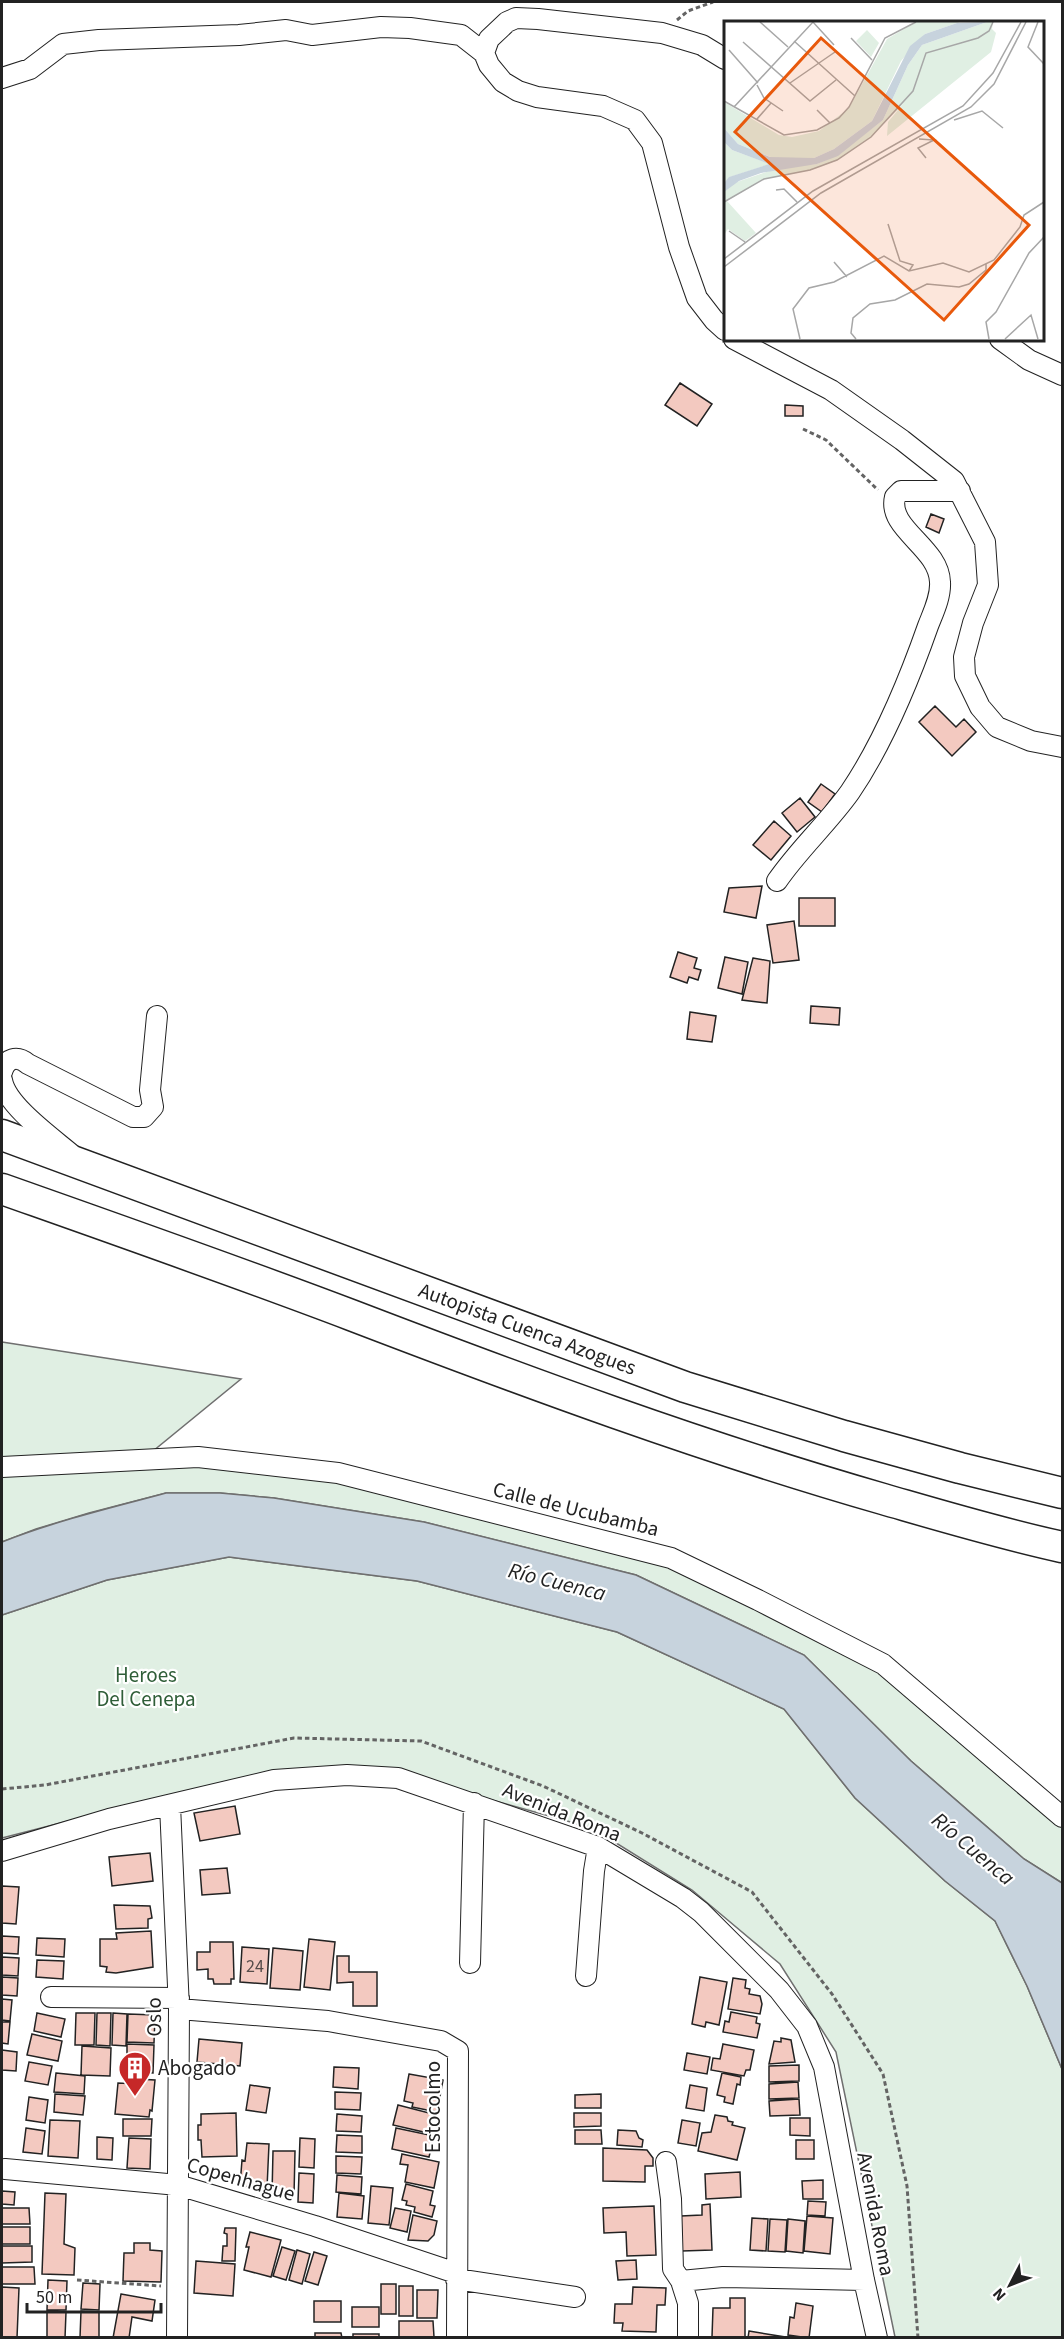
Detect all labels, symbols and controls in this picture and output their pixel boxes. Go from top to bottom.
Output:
inset map [724,21,1043,340]
street label: Autopista Cuenca Azogues [414,1275,640,1383]
street label: Calle de Ucubamba [490,1474,662,1544]
water label: Río Cuenca [505,1554,609,1610]
park label: Heroes Del Cenepa [96,1660,196,1714]
street label: Avenida Roma [498,1775,626,1849]
water label: Río Cuenca [925,1805,1022,1893]
house number: 24 [246,1954,264,1979]
street label: Oslo [139,1997,169,2037]
building icon: Abogado [117,2050,153,2097]
place label: Abogado [158,2053,236,2083]
street label: Estocolmo [418,2061,448,2153]
street label: Copenhague [183,2149,299,2209]
street label: Avenida Roma [849,2149,903,2279]
north arrow [980,2255,1040,2315]
scale bar [27,2276,160,2314]
text: N [988,2283,1011,2306]
text: 50 m [36,2285,72,2310]

